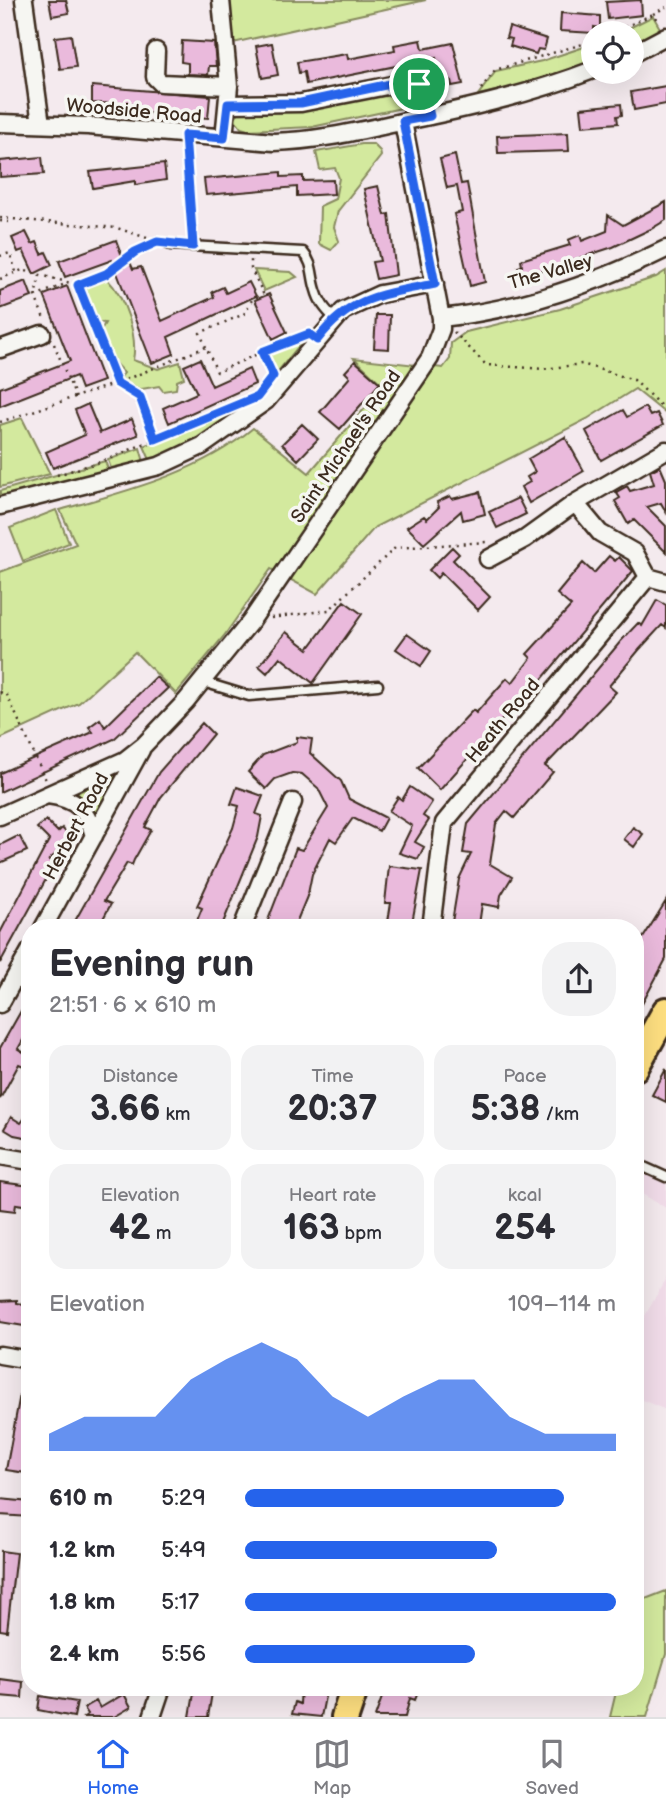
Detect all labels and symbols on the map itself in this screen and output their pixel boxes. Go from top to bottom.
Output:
pin [389,54,449,114]
street label: Woodside Road [65,94,203,129]
street label: The Valley [506,249,595,295]
street label: Saint Michael's Road [287,366,406,528]
street label: Heath Road [461,674,545,768]
street label: Herbert Road [38,769,114,884]

